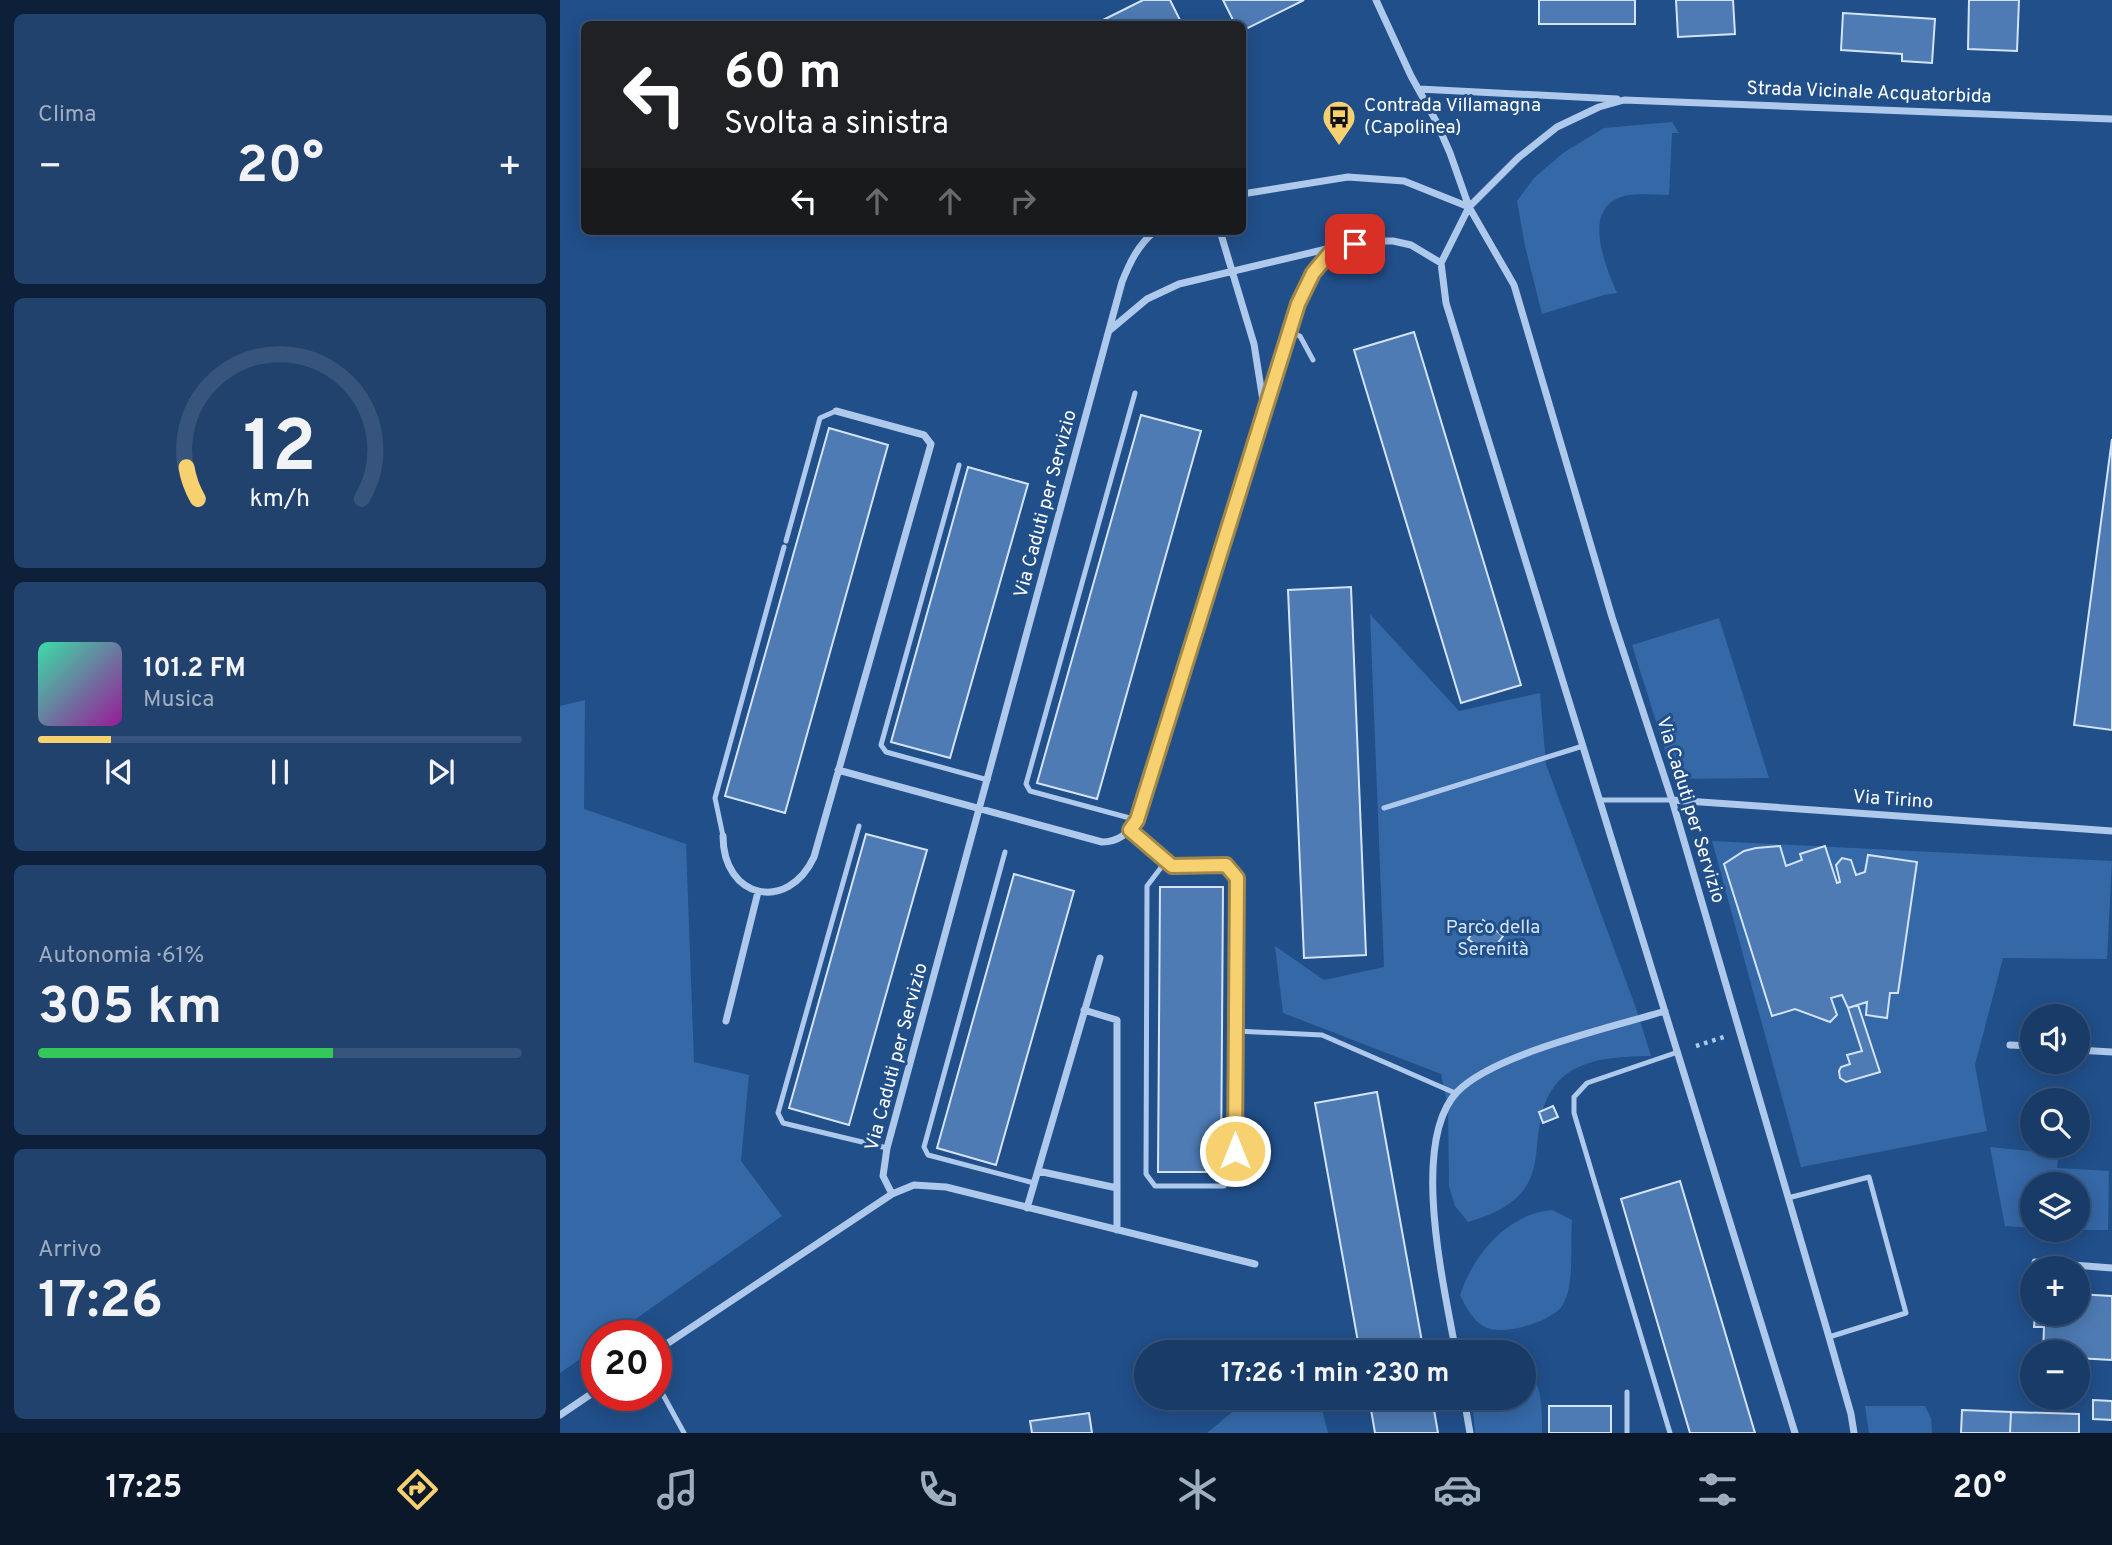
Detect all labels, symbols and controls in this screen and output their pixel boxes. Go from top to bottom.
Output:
text: 60 m [724,44,842,106]
icon: left [609,49,700,140]
street label: Strada Vicinale Acquatorbida [1746,77,1992,109]
place label: Contrada Villamagna (Capolinea) [1364,94,1541,140]
bus stop icon: Contrada Villamagna (Capolinea) [1320,98,1358,147]
text: Clima [38,101,96,130]
text: Svolta a sinistra [724,105,949,145]
text: 20° [236,135,324,201]
text: − [38,144,63,193]
text: + [497,144,522,193]
icon: left [785,182,823,220]
icon: ahead [858,182,896,220]
icon: ahead [931,182,969,220]
icon: right [1004,182,1042,220]
pin [1325,214,1385,274]
icon: arrive [1336,225,1374,263]
text: 12 [243,405,317,497]
street label: Via Caduti per Servizio [1009,407,1083,601]
text: km/h [250,483,310,515]
text: 101.2 FM [143,653,246,686]
text: Musica [143,686,214,715]
street label: Via Caduti per Servizio [1650,714,1730,906]
icon: previous [100,753,138,791]
icon: pause [261,753,299,791]
icon: next [422,753,460,791]
street label: Via Tirino [1852,785,1934,815]
park label: Parco della Serenità [1446,916,1540,962]
text: Autonomia · 61% [38,942,204,971]
street label: Via Caduti per Servizio [860,960,934,1154]
text: 305 km [38,976,222,1042]
map controls [2020,1004,2090,1410]
button: sound [2020,1004,2090,1074]
button: search [2020,1088,2090,1158]
position arrow [1198,1114,1272,1188]
button: layers [2020,1172,2090,1242]
text: Arrivo [38,1236,102,1265]
button: + [2020,1256,2090,1326]
text: 17:26 [38,1270,163,1336]
speed limit sign: 20 [581,1320,672,1411]
button: − [2020,1340,2090,1410]
text: 17:26 · 1 min · 230 m [1221,1358,1449,1391]
icon: directions [393,1465,442,1514]
icon: music [653,1465,702,1514]
icon: phone [913,1465,962,1514]
icon: climate [1173,1465,1222,1514]
icon: car [1433,1465,1482,1514]
icon: filters [1693,1465,1742,1514]
text: 17:25 [105,1469,182,1509]
text: 20° [1953,1469,2006,1509]

